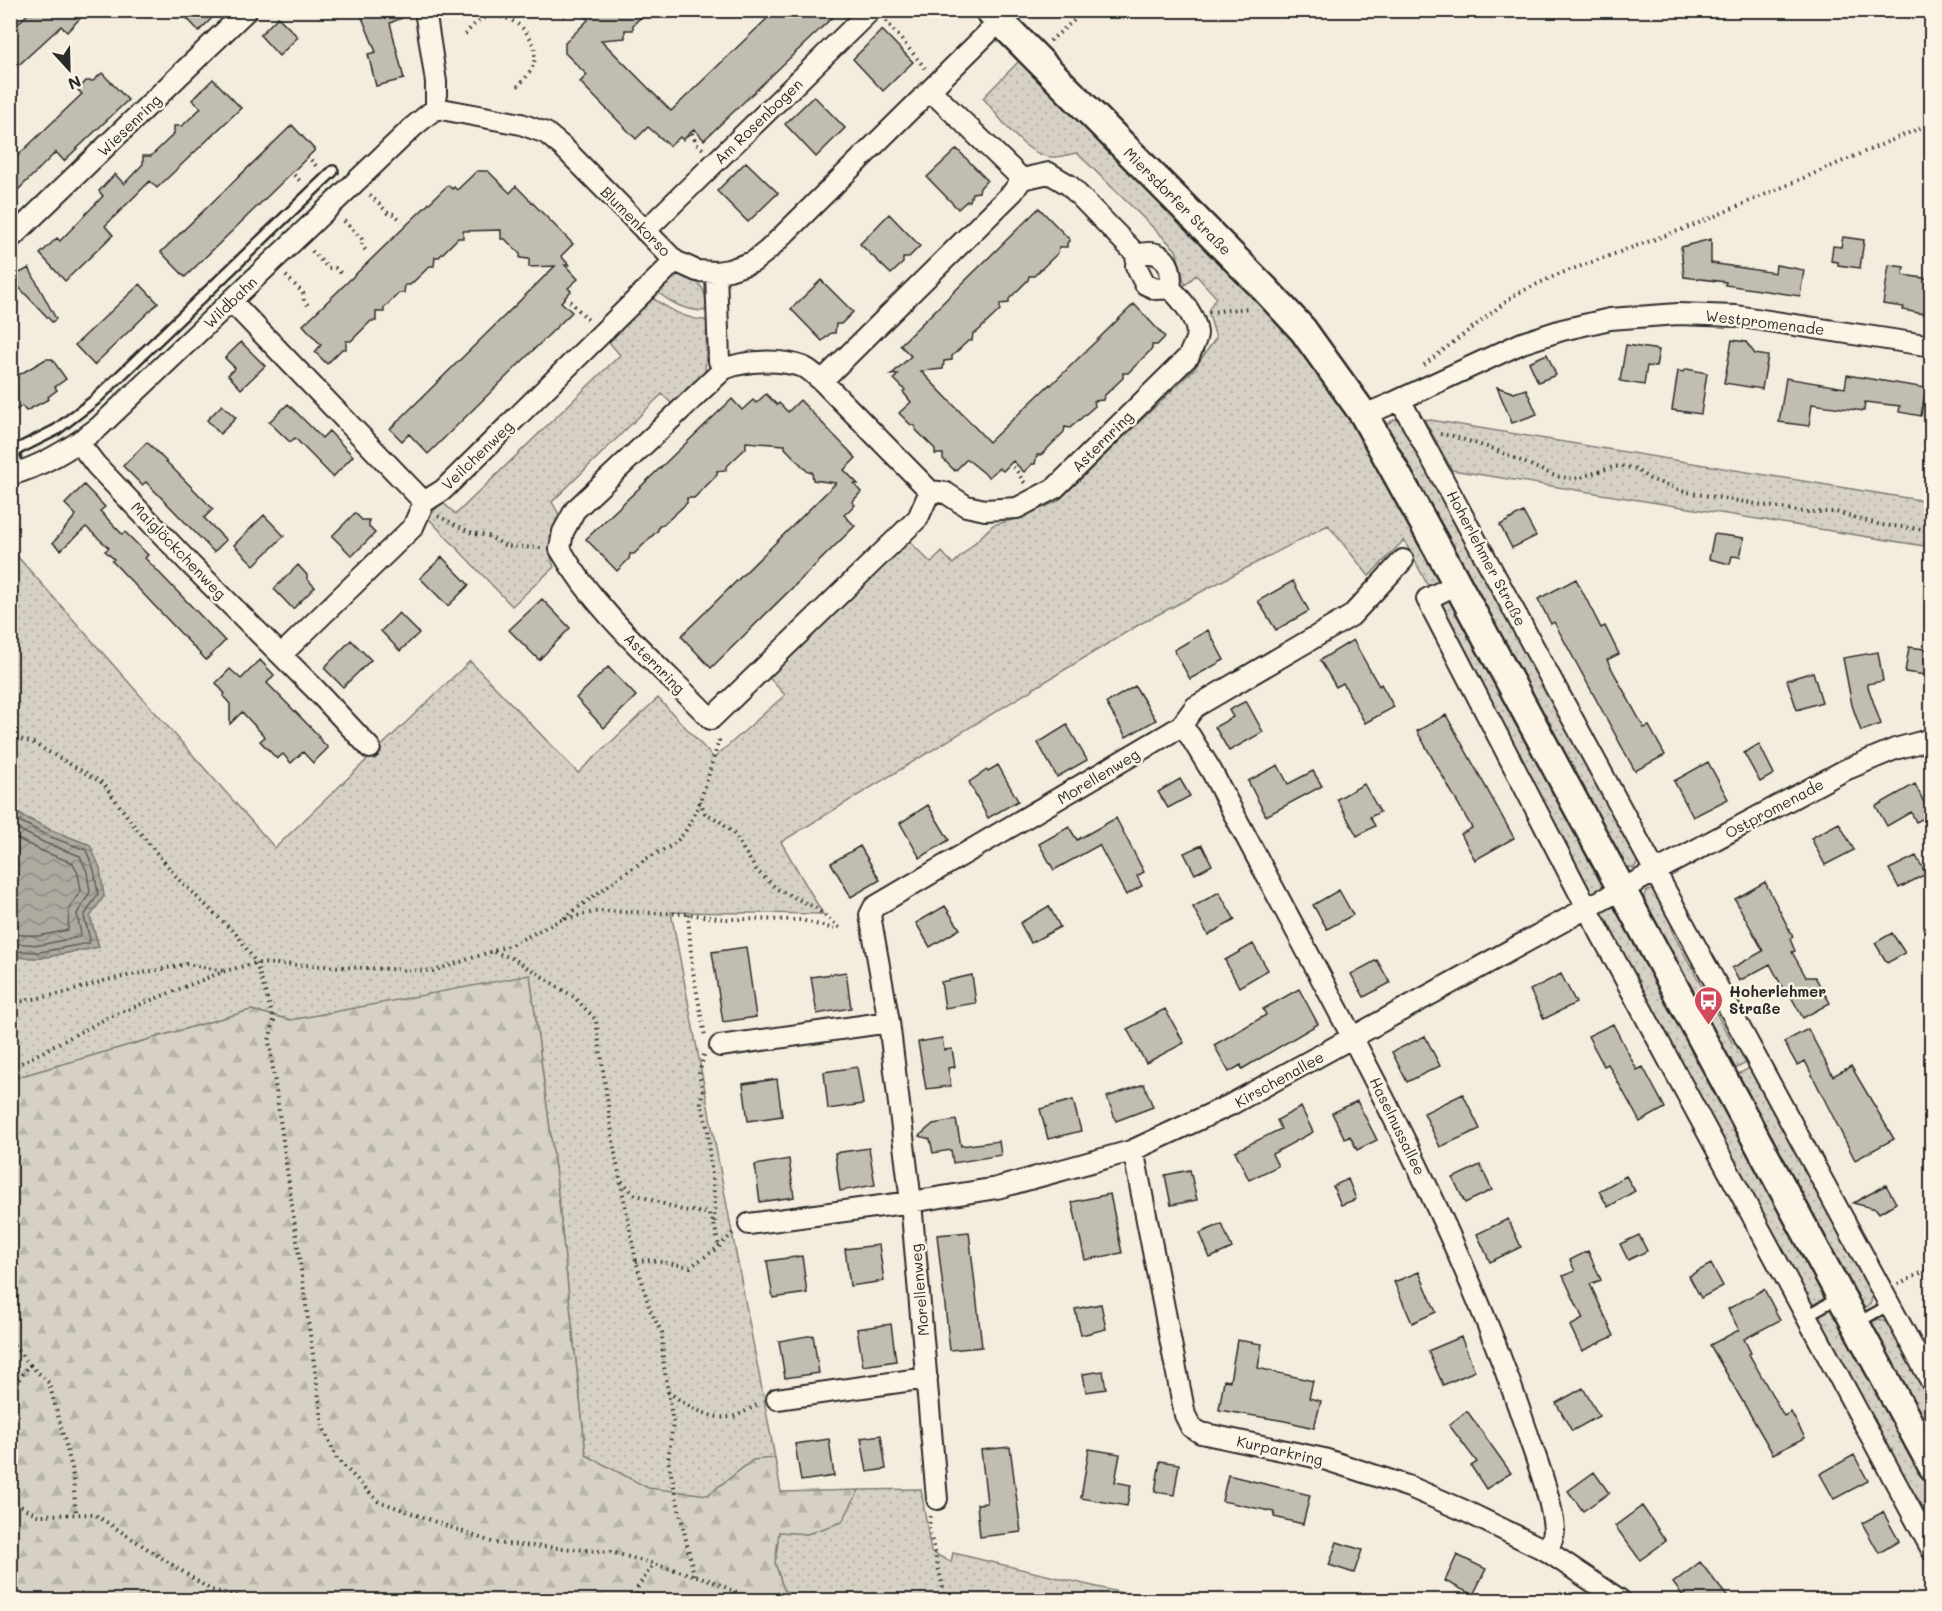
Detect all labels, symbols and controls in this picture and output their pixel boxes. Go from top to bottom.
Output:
north arrow [39,39,99,99]
text: N [65,71,84,95]
street label: Am Rosenbogen [710,74,806,168]
street label: Wiesenring [93,89,165,160]
street label: Miersdorfer Straße [1120,143,1236,259]
street label: Blumenkorso [597,182,675,260]
street label: Wildbahn [199,272,261,332]
street label: Westpromenade [1704,305,1826,339]
street label: Asternring [1067,406,1137,476]
street label: Veilchenweg [437,416,517,494]
street label: Hoherlehmer Straße [1443,487,1531,629]
street label: Maiglöckchenweg [127,497,231,603]
street label: Asternring [620,628,690,698]
street label: Morellenweg [1053,743,1143,808]
street label: Ostpromenade [1721,774,1827,842]
place label: Hoherlehmer Straße [1729,981,1826,1018]
bus stop icon: Hoherlehmer Straße [1692,984,1724,1026]
street label: Kirschenallee [1231,1046,1327,1112]
street label: Haselnussallee [1366,1074,1430,1178]
street label: Morellenweg [905,1243,933,1337]
street label: Kurparkring [1235,1430,1325,1470]

